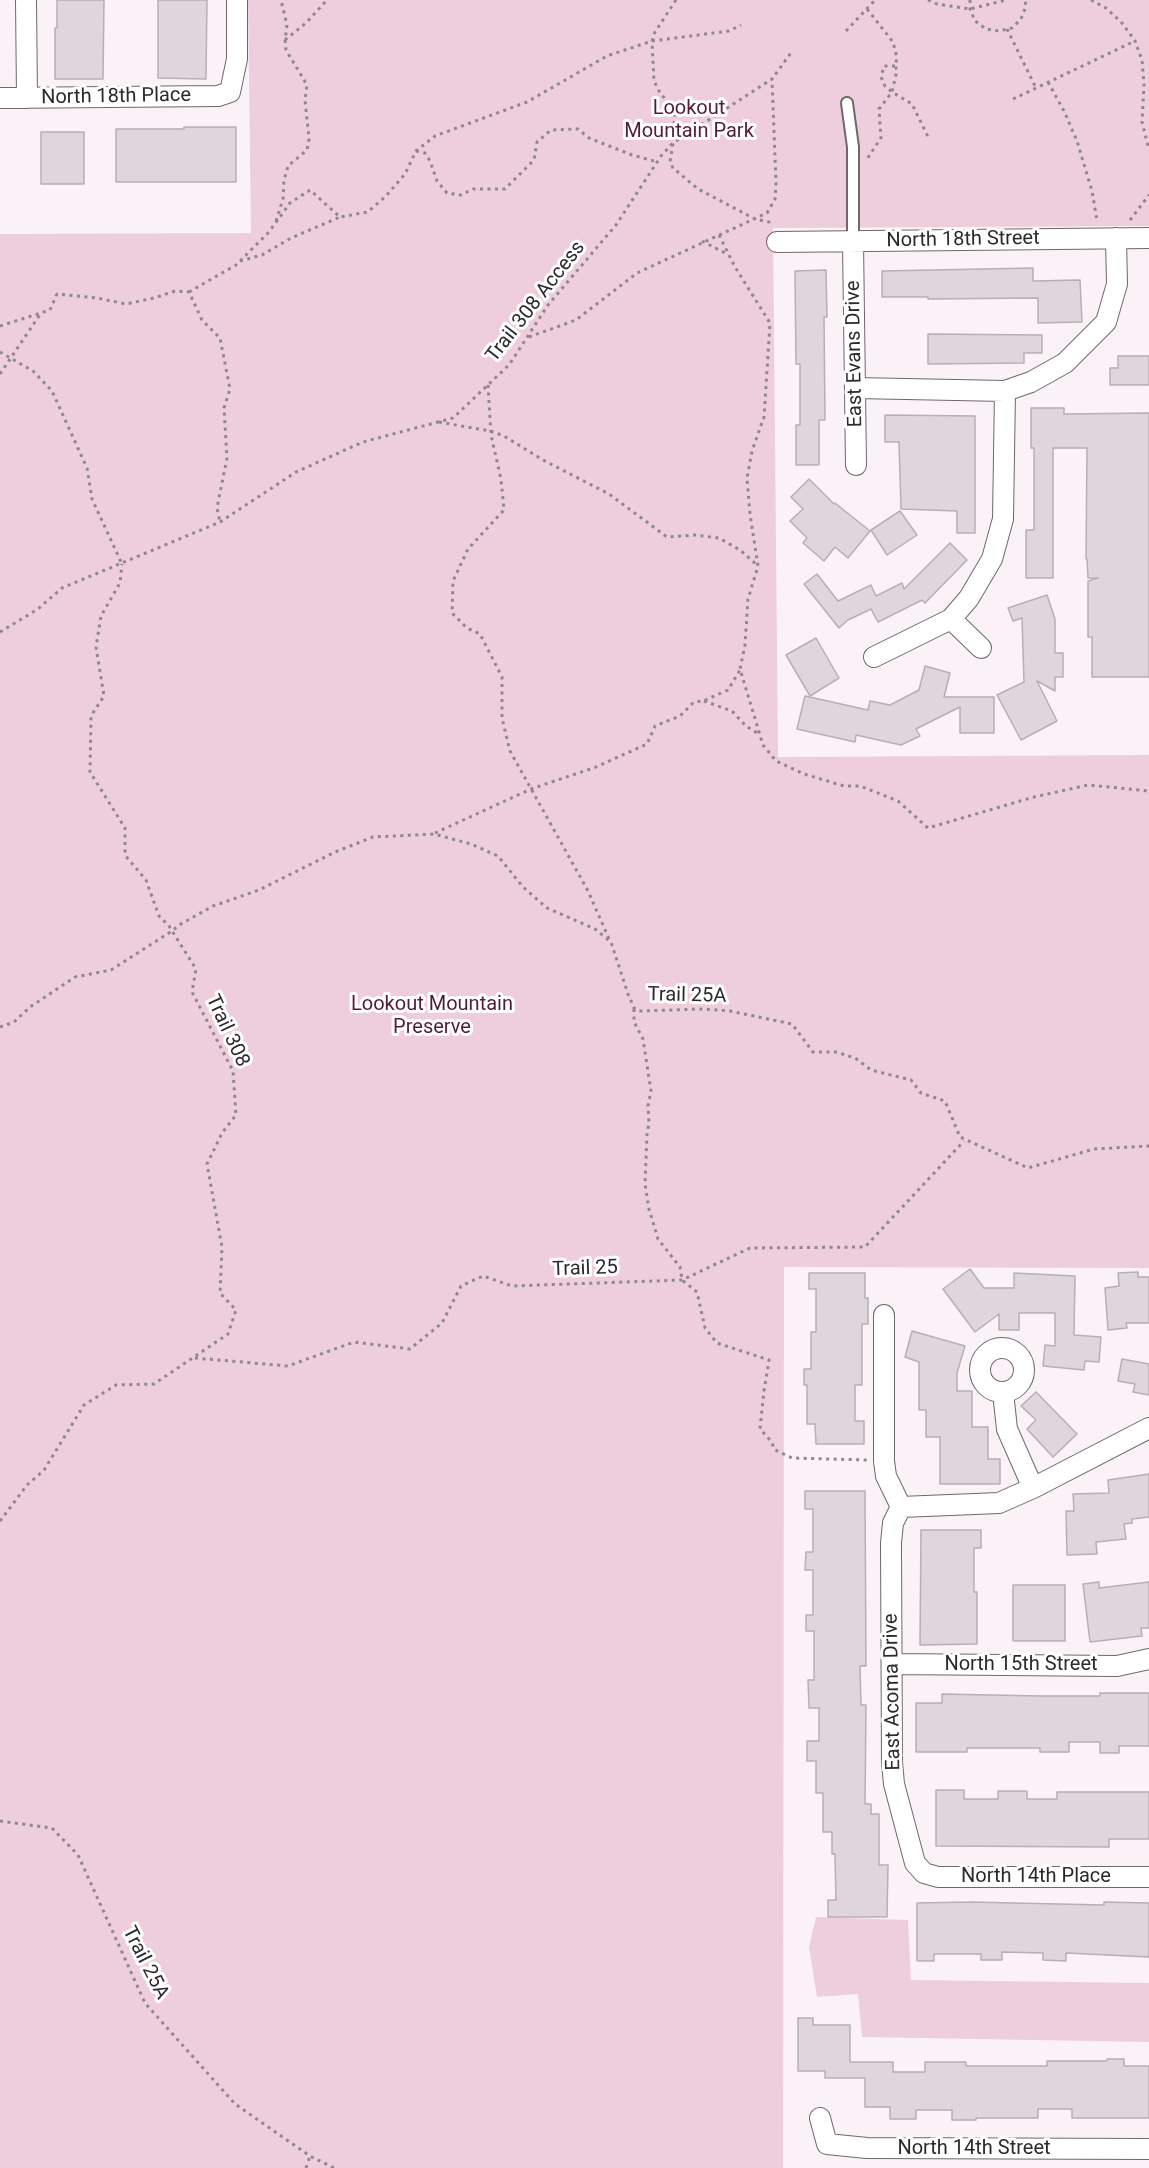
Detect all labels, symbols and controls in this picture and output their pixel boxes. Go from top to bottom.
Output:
street label: North 18th Place [41,84,191,110]
park label: Lookout Mountain Park [624,97,754,144]
street label: North 18th Street [886,227,1040,253]
street label: Trail 308 Access [481,237,591,367]
street label: East Evans Drive [842,280,868,428]
street label: Trail 25A [647,983,727,1009]
street label: Trail 308 [200,991,254,1071]
park label: Lookout Mountain Preserve [351,993,513,1040]
street label: Trail 25 [552,1256,618,1282]
street label: East Acoma Drive [880,1613,906,1771]
street label: North 15th Street [944,1653,1098,1677]
street label: North 14th Place [961,1865,1111,1889]
street label: Trail 25A [116,1922,174,2004]
street label: North 14th Street [897,2137,1051,2161]

